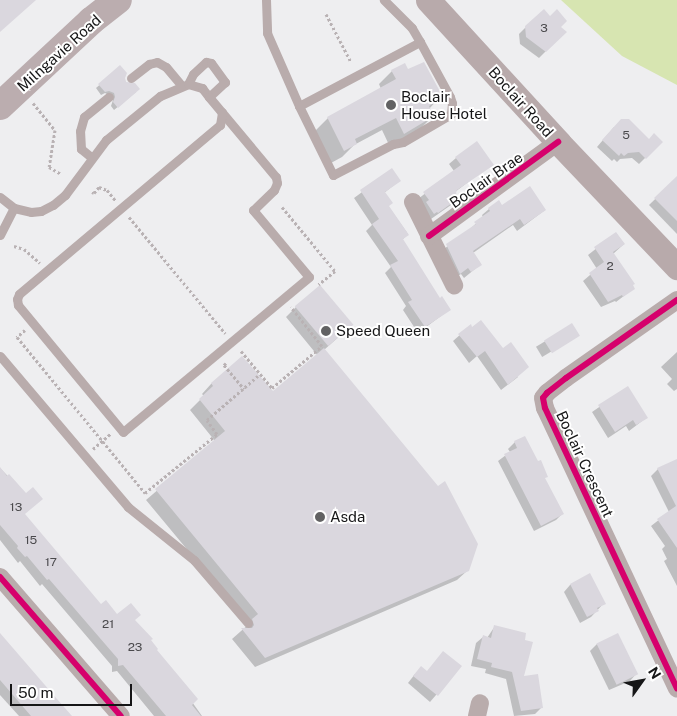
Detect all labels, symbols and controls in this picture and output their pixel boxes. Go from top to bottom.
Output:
street label: Milngavie Road [13,11,105,95]
house number: 3 [540,22,548,36]
street label: Boclair Road [485,63,557,141]
place label: Boclair House Hotel [401,87,487,122]
marker: Boclair House Hotel [385,99,397,111]
house number: 5 [622,129,630,143]
street label: Boclair Brae [446,148,526,212]
house number: 2 [606,260,614,274]
place label: Speed Queen [336,322,430,340]
marker: Speed Queen [320,325,332,337]
street label: Boclair Crescent [552,408,618,520]
house number: 13 [10,501,22,515]
place label: Asda [330,508,365,526]
marker: Asda [314,511,326,523]
house number: 15 [25,534,37,548]
house number: 17 [45,556,57,570]
house number: 21 [102,618,114,632]
house number: 23 [128,641,142,655]
north arrow [617,656,667,706]
text: N [645,664,664,682]
scale bar [12,674,135,706]
text: 50 m [18,684,53,701]

